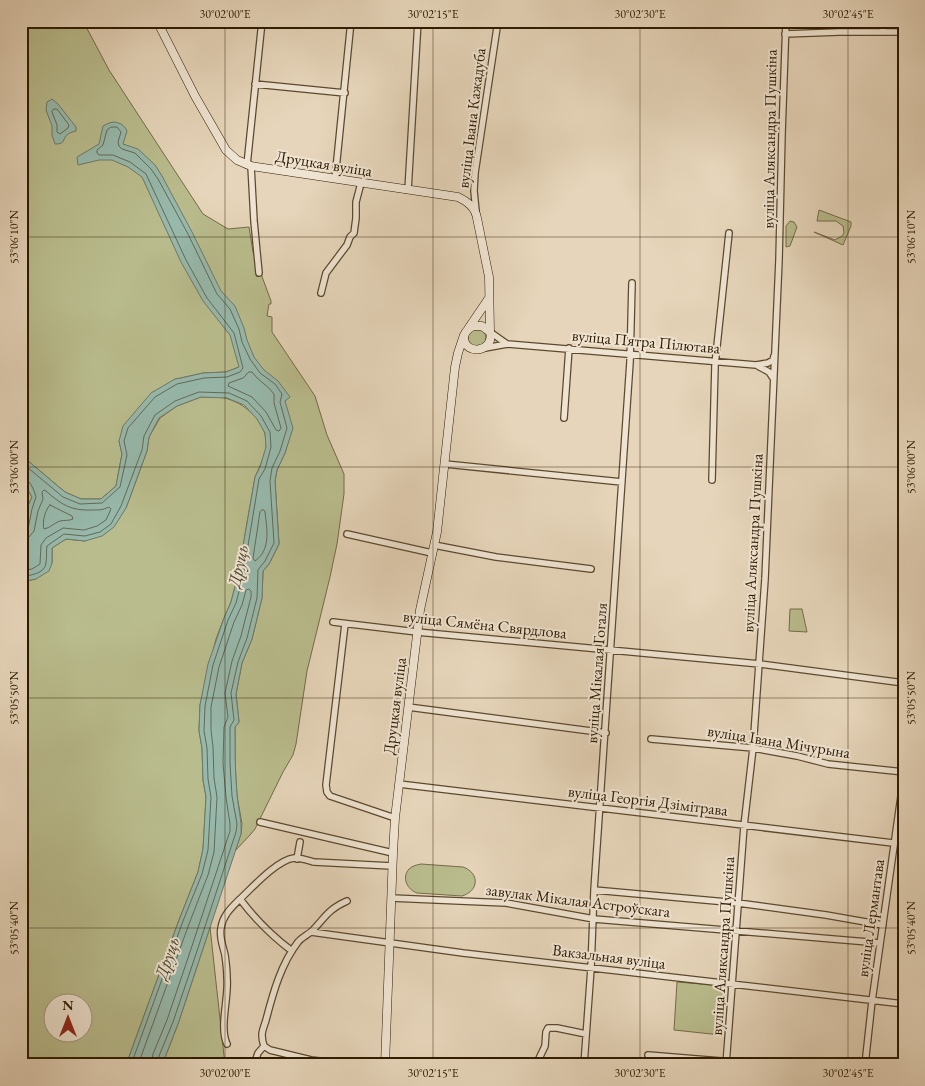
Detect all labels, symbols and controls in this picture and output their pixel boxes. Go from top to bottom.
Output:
text: 30°02'00"E [199,6,251,22]
text: 30°02'15"E [407,6,459,22]
text: 30°02'30"E [614,6,666,22]
text: 30°02'45"E [822,6,874,22]
street label: вуліца Івана Кажадуба [452,46,491,189]
street label: вуліца Аляксандра Пушкіна [757,49,782,229]
street label: Друцкая вуліца [274,145,375,182]
text: 53°06'10"N [6,210,22,264]
text: 53°06'10"N [903,210,919,264]
street label: вуліца Пятра Пілютава [571,325,722,358]
text: 53°06'00"N [6,440,22,494]
text: 53°06'00"N [903,440,919,494]
street label: вуліца Аляксандра Пушкіна [737,452,768,633]
water label: Друць [221,542,254,592]
street label: вуліца Мікалая Гогаля [581,602,612,744]
street label: вуліца Сямёна Свярдлова [402,605,568,644]
street label: Друцкая вуліца [378,656,411,756]
text: 53°05'50"N [6,671,22,725]
text: 53°05'50"N [903,671,919,725]
street label: вуліца Івана Мічурына [706,720,852,763]
street label: вуліца Георгія Дзімітрава [567,780,730,821]
street label: вуліца Аляксандра Пушкіна [706,855,739,1036]
street label: вуліца Лермантава [852,857,889,979]
street label: завулак Мікалая Астроўскага [484,879,672,922]
text: 53°05'40"N [6,901,22,955]
text: 53°05'40"N [903,901,919,955]
water label: Друць [148,934,185,984]
street label: Вакзальная вуліца [551,939,667,974]
north arrow [42,994,92,1044]
text: N [62,996,74,1014]
text: 30°02'00"E [199,1065,251,1081]
text: 30°02'15"E [407,1065,459,1081]
text: 30°02'30"E [614,1065,666,1081]
text: 30°02'45"E [822,1065,874,1081]

